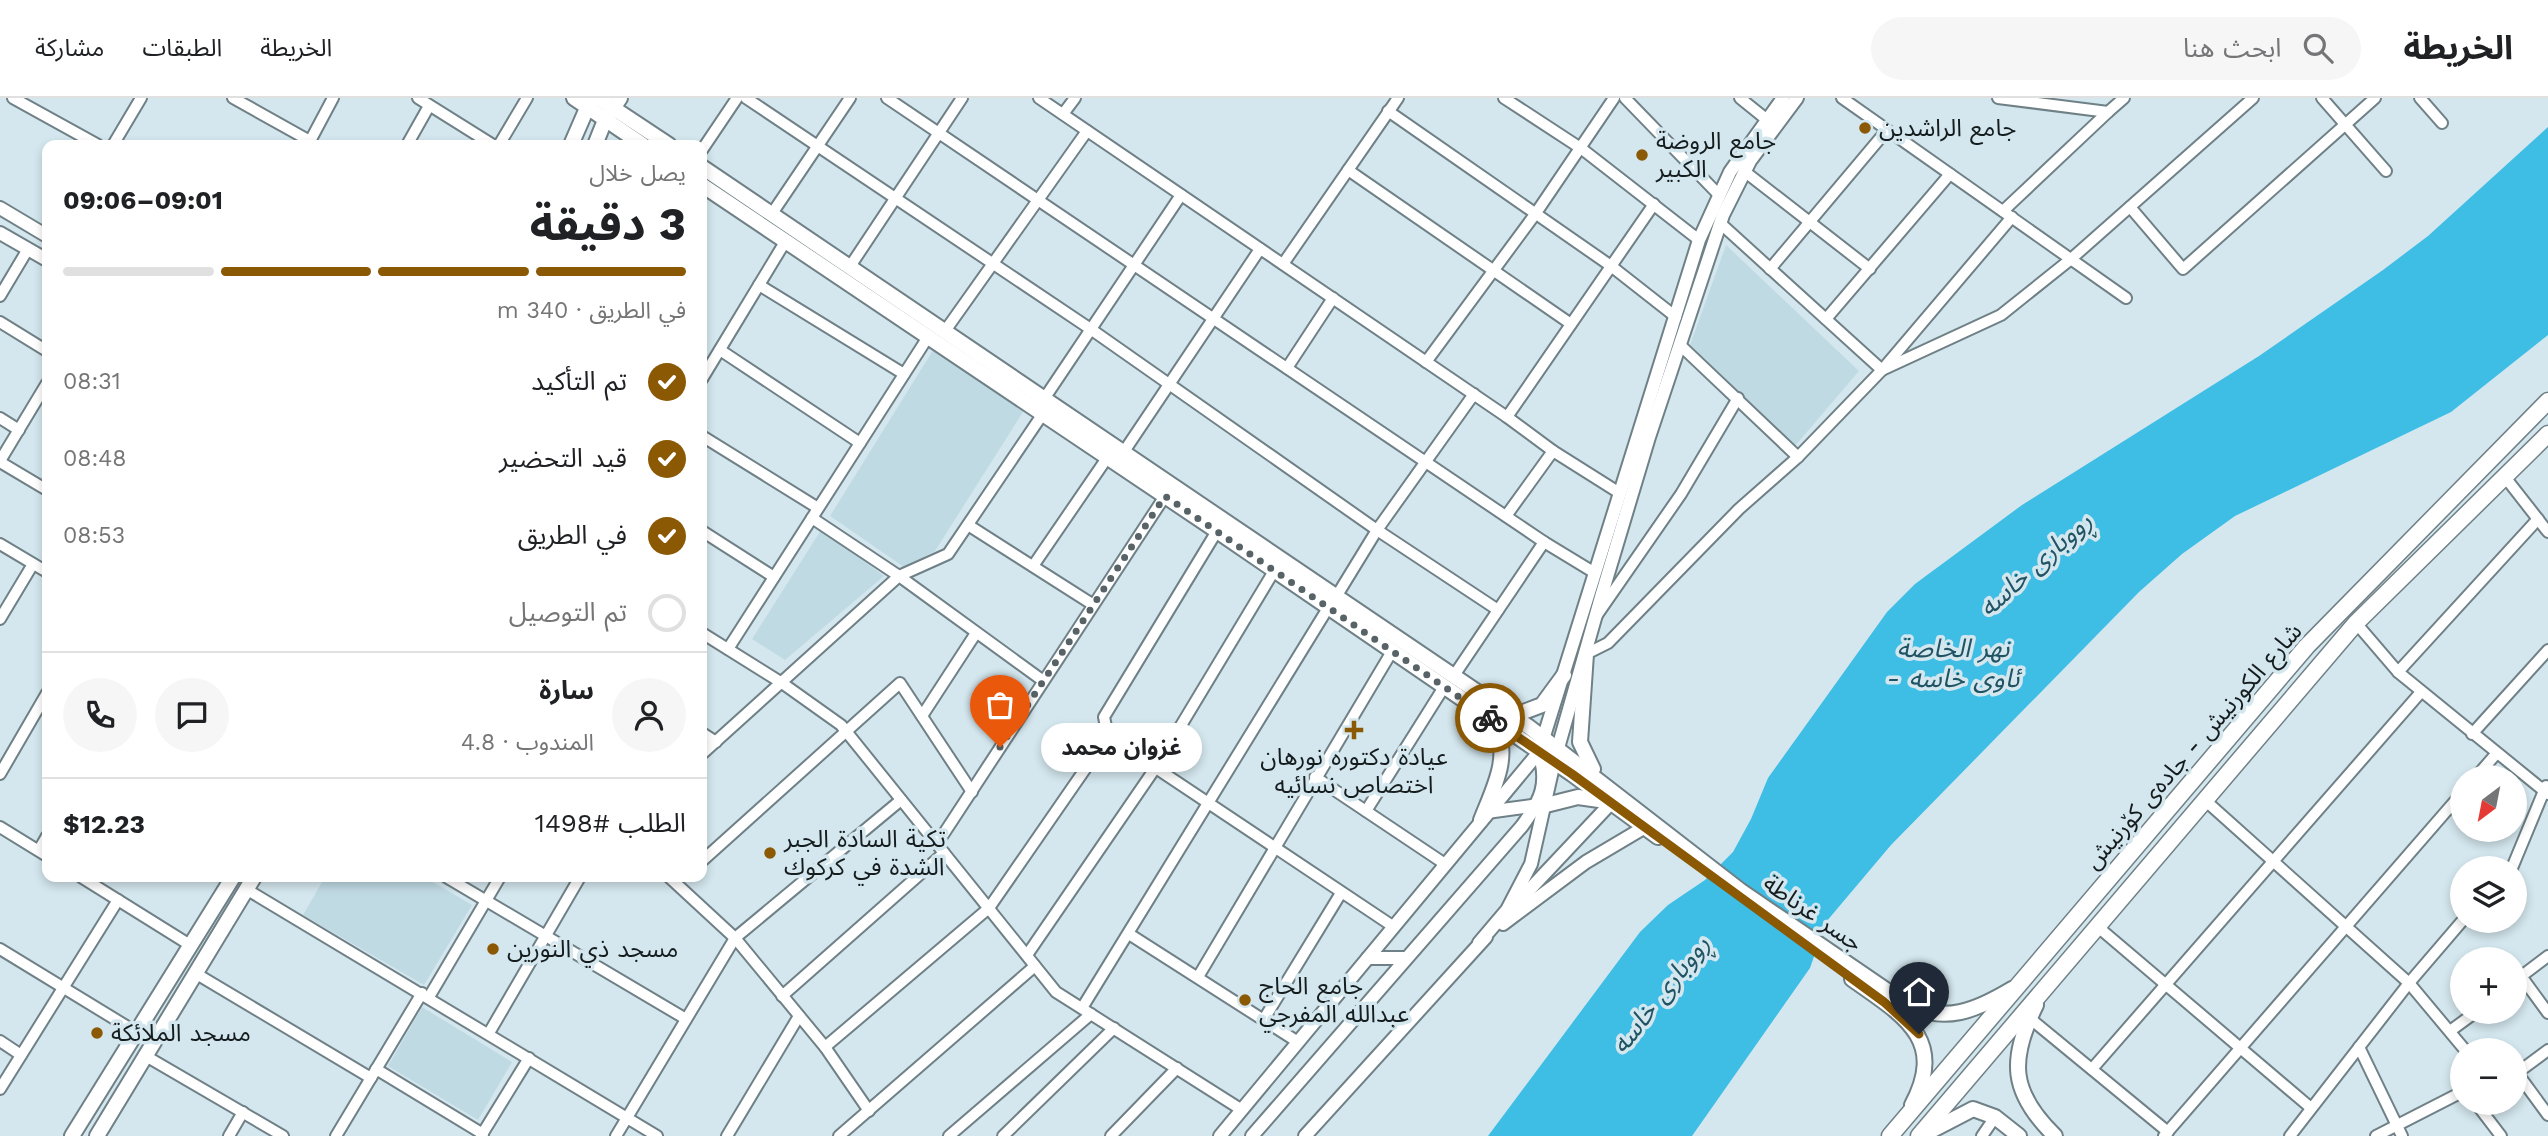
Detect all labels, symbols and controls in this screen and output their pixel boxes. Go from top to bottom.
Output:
search box [1871,17,2361,80]
text: الخريطة [2403,28,2513,67]
icon: search [2299,29,2337,67]
text: ابحث هنا [2183,33,2281,63]
text: مشاركة [35,34,104,62]
text: الطبقات [142,34,222,62]
text: الخريطة [260,34,332,62]
place label: جامع الراشدين [1879,114,2017,145]
marker: جامع الراشدين [1857,120,1873,136]
place label: جامع الروضة الكبير [1655,127,1776,183]
marker: جامع الروضة الكبير [1634,147,1650,163]
text: يصل خلال [589,160,686,187]
text: 09:01–09:06 [63,185,223,215]
text: 3 دقيقة [530,197,686,251]
text: في الطريق · 340 m [497,297,686,324]
icon: check [648,363,686,401]
text: تم التأكيد [531,366,627,396]
text: 08:31 [63,368,121,395]
icon: check [648,440,686,478]
text: قيد التحضير [499,443,627,473]
text: 08:48 [63,445,127,472]
water label: ڕووباری خاسە [1972,506,2102,627]
icon: check [648,517,686,555]
text: في الطريق [518,520,627,550]
text: 08:53 [63,522,125,549]
text: تم التوصيل [509,597,627,627]
street label: شارع الكورنيش - جادەی کۆرنیش [2078,617,2310,877]
water label: نهر الخاصة - ئاوی خاسە [1887,633,2022,694]
text: سارة [539,675,594,705]
pin [970,675,1030,747]
button: phone [63,678,137,752]
button: chat [155,678,229,752]
button: person [612,678,686,752]
courier [1455,683,1525,753]
icon: bag [981,686,1019,724]
icon: bike [1471,699,1509,737]
marker: عيادة دكتوره نورهان اختصاص نسائيه [1344,720,1364,740]
callout: غزوان محمد [1042,722,1203,772]
text: المندوب · 4.8 [461,729,594,756]
text: غزوان محمد [1061,734,1182,761]
place label: عيادة دكتوره نورهان اختصاص نسائيه [1260,743,1448,799]
north arrow [2450,765,2527,842]
map controls [2450,765,2527,1115]
text: الطلب #1498 [535,808,686,838]
text: $12.23 [63,809,145,839]
place label: تكية السادة الجبر الشدة في كركوك [783,825,946,886]
marker: تكية السادة الجبر الشدة في كركوك [762,845,778,861]
button: layers [2450,856,2527,933]
street label: جسر غرناطة [1758,869,1868,957]
water label: ڕووباری خاسە [1605,929,1720,1063]
place label: مسجد ذي النورين [507,935,678,968]
marker: مسجد ذي النورين [485,941,501,957]
button: + [2450,947,2527,1024]
pin [1889,962,1949,1034]
place label: جامع الحاج عبدالله المفرجي [1259,972,1409,1033]
icon: home [1900,973,1938,1011]
marker: جامع الحاج عبدالله المفرجي [1237,992,1253,1008]
place label: مسجد الملائكة [111,1019,251,1047]
marker: مسجد الملائكة [89,1025,105,1041]
button: − [2450,1038,2527,1115]

